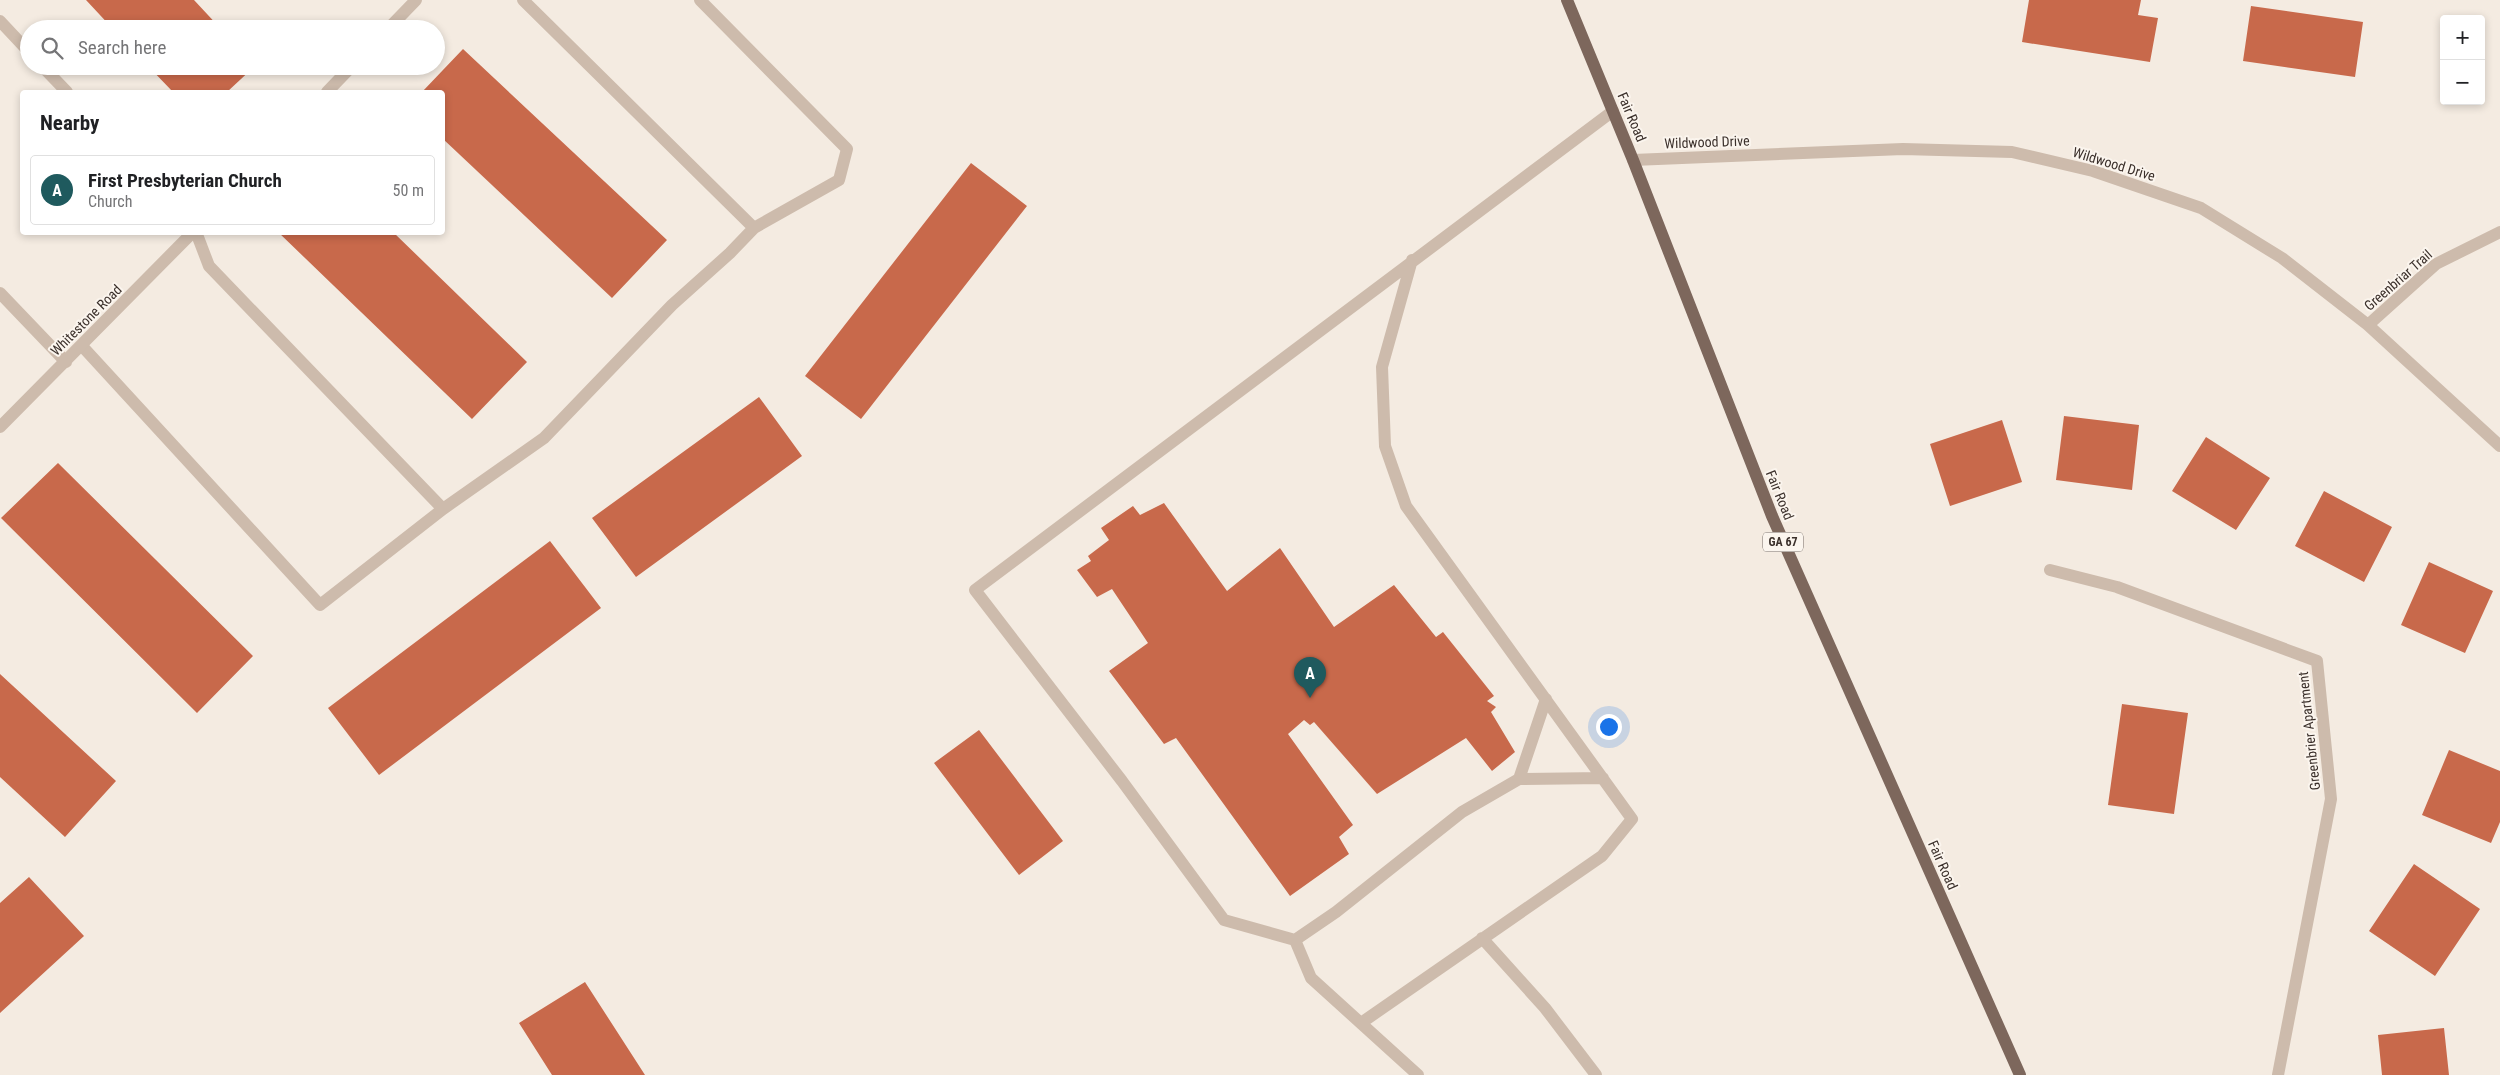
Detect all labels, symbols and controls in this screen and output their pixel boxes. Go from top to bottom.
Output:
map controls [2440,15,2485,105]
button: + [2440,15,2485,60]
search box [20,20,445,75]
icon: search [38,34,66,62]
text: Search here [78,36,166,59]
button: − [2440,60,2485,105]
street label: Fair Road [1614,90,1650,144]
text: Nearby [40,111,99,135]
street label: Wildwood Drive [1664,133,1750,151]
street label: Wildwood Drive [2071,144,2158,184]
text: First Presbyterian Church [88,169,282,192]
text: A [52,181,62,200]
text: 50 m [392,181,424,200]
text: Church [88,192,132,211]
street label: Greenbriar Trail [2361,246,2435,314]
street label: Whitestone Road [47,281,125,359]
street label: Fair Road [1763,468,1797,522]
road number: GA 67 [1763,532,1803,552]
pin: A [1294,657,1326,698]
street label: Greenbrier Apartment [2295,671,2323,791]
your location [1596,714,1622,740]
street label: Fair Road [1925,838,1961,892]

